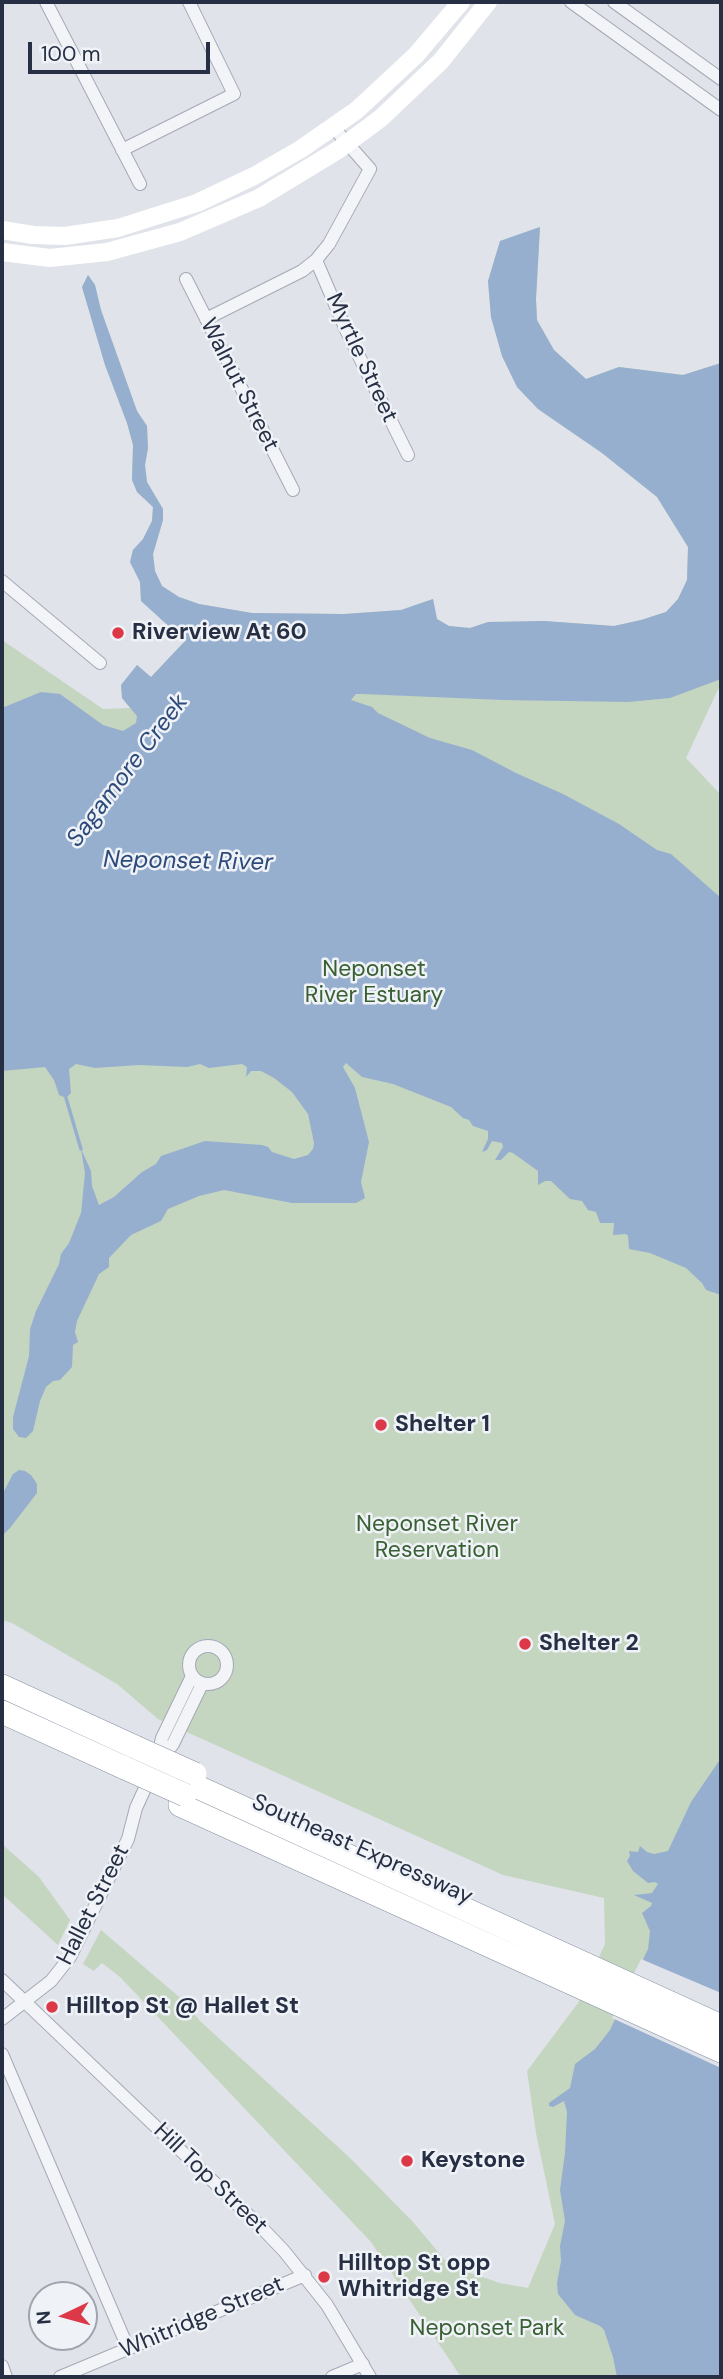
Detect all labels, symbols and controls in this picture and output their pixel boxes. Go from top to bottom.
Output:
scale bar [32,28,214,72]
text: 100 m [41,40,101,68]
street label: Myrtle Street [319,289,403,427]
street label: Walnut Street [194,314,284,456]
place label: Riverview At 60 [132,619,307,647]
marker: Riverview At 60 [110,625,126,641]
water label: Sagamore Creek [61,689,195,853]
water label: Neponset River [103,846,273,878]
park label: Neponset River Estuary [305,956,443,1010]
place label: Shelter 1 [395,1411,490,1439]
marker: Shelter 1 [373,1417,389,1433]
park label: Neponset River Reservation [356,1511,518,1565]
place label: Shelter 2 [539,1630,639,1658]
marker: Shelter 2 [517,1636,533,1652]
street label: Southeast Expressway [247,1789,477,1911]
street label: Hallet Street [52,1840,136,1970]
place label: Hilltop St @ Hallet St [66,1993,299,2021]
marker: Hilltop St @ Hallet St [44,1999,60,2015]
street label: Hill Top Street [147,2118,273,2240]
place label: Keystone [421,2147,525,2175]
marker: Keystone [399,2153,415,2169]
place label: Hilltop St opp Whitridge St [338,2250,491,2304]
marker: Hilltop St opp Whitridge St [316,2269,332,2285]
street label: Whitridge Street [116,2271,288,2365]
north arrow [28,2281,98,2351]
text: N [31,2310,57,2326]
park label: Neponset Park [410,2315,564,2343]

